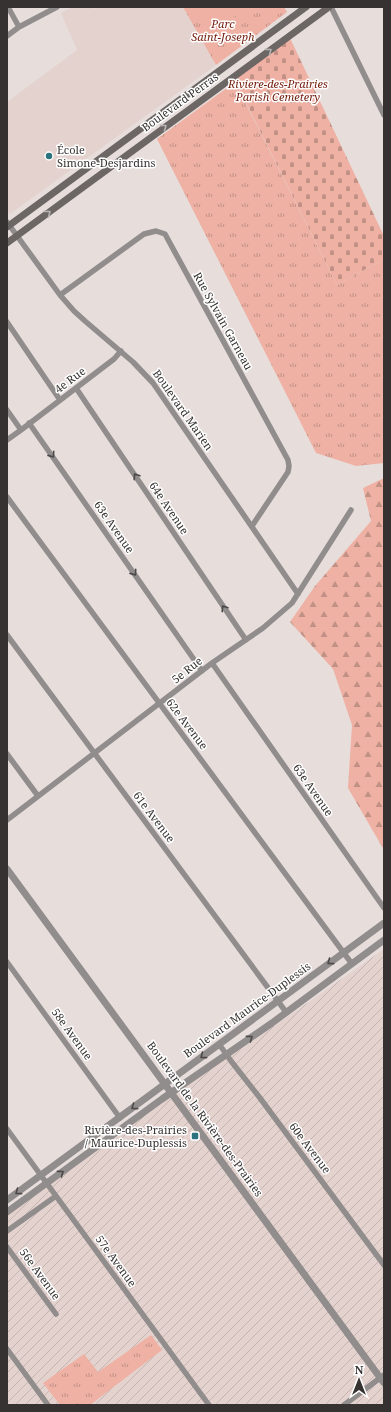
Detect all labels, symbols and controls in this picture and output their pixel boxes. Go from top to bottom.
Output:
park label: Parc Saint-Joseph [191,16,255,44]
one-way arrow [265,48,272,55]
street label: Boulevard Perras [138,69,221,134]
park label: Riviere-des-Prairies Parish Cemetery [227,76,328,104]
one-way arrow [160,125,167,132]
place label: École Simone-Desjardins [57,142,156,170]
marker: École Simone-Desjardins [44,151,54,161]
one-way arrow [44,211,51,218]
street label: Rue Sylvain Garneau [190,269,257,372]
street label: 4e Rue [51,363,88,396]
street label: Boulevard Marien [150,366,217,453]
one-way arrow [47,451,54,458]
one-way arrow [134,474,141,481]
street label: 64e Avenue [146,479,193,537]
street label: 63e Avenue [91,498,138,556]
one-way arrow [129,569,136,576]
one-way arrow [222,605,229,612]
street label: 5e Rue [168,653,205,686]
street label: 62e Avenue [163,695,212,752]
street label: 63e Avenue [290,761,337,819]
street label: 61e Avenue [130,788,179,845]
street label: Boulevard Maurice-Duplessis [180,958,313,1061]
one-way arrow [327,958,334,965]
street label: 58e Avenue [49,1005,96,1063]
one-way arrow [246,1035,253,1043]
street label: Boulevard de la Rivière-des-Prairies [144,1038,267,1199]
one-way arrow [200,1051,207,1058]
one-way arrow [131,1102,138,1110]
street label: 60e Avenue [286,1119,335,1176]
place label: Rivière-des-Prairies / Maurice-Duplessis [84,1122,187,1150]
marker: Rivière-des-Prairies / Maurice-Duplessis [190,1131,200,1141]
one-way arrow [57,1171,64,1178]
one-way arrow [15,1188,22,1195]
street label: 57e Avenue [93,1232,140,1290]
street label: 56e Avenue [17,1245,64,1303]
north arrow [339,1360,379,1400]
text: N [355,1362,364,1377]

